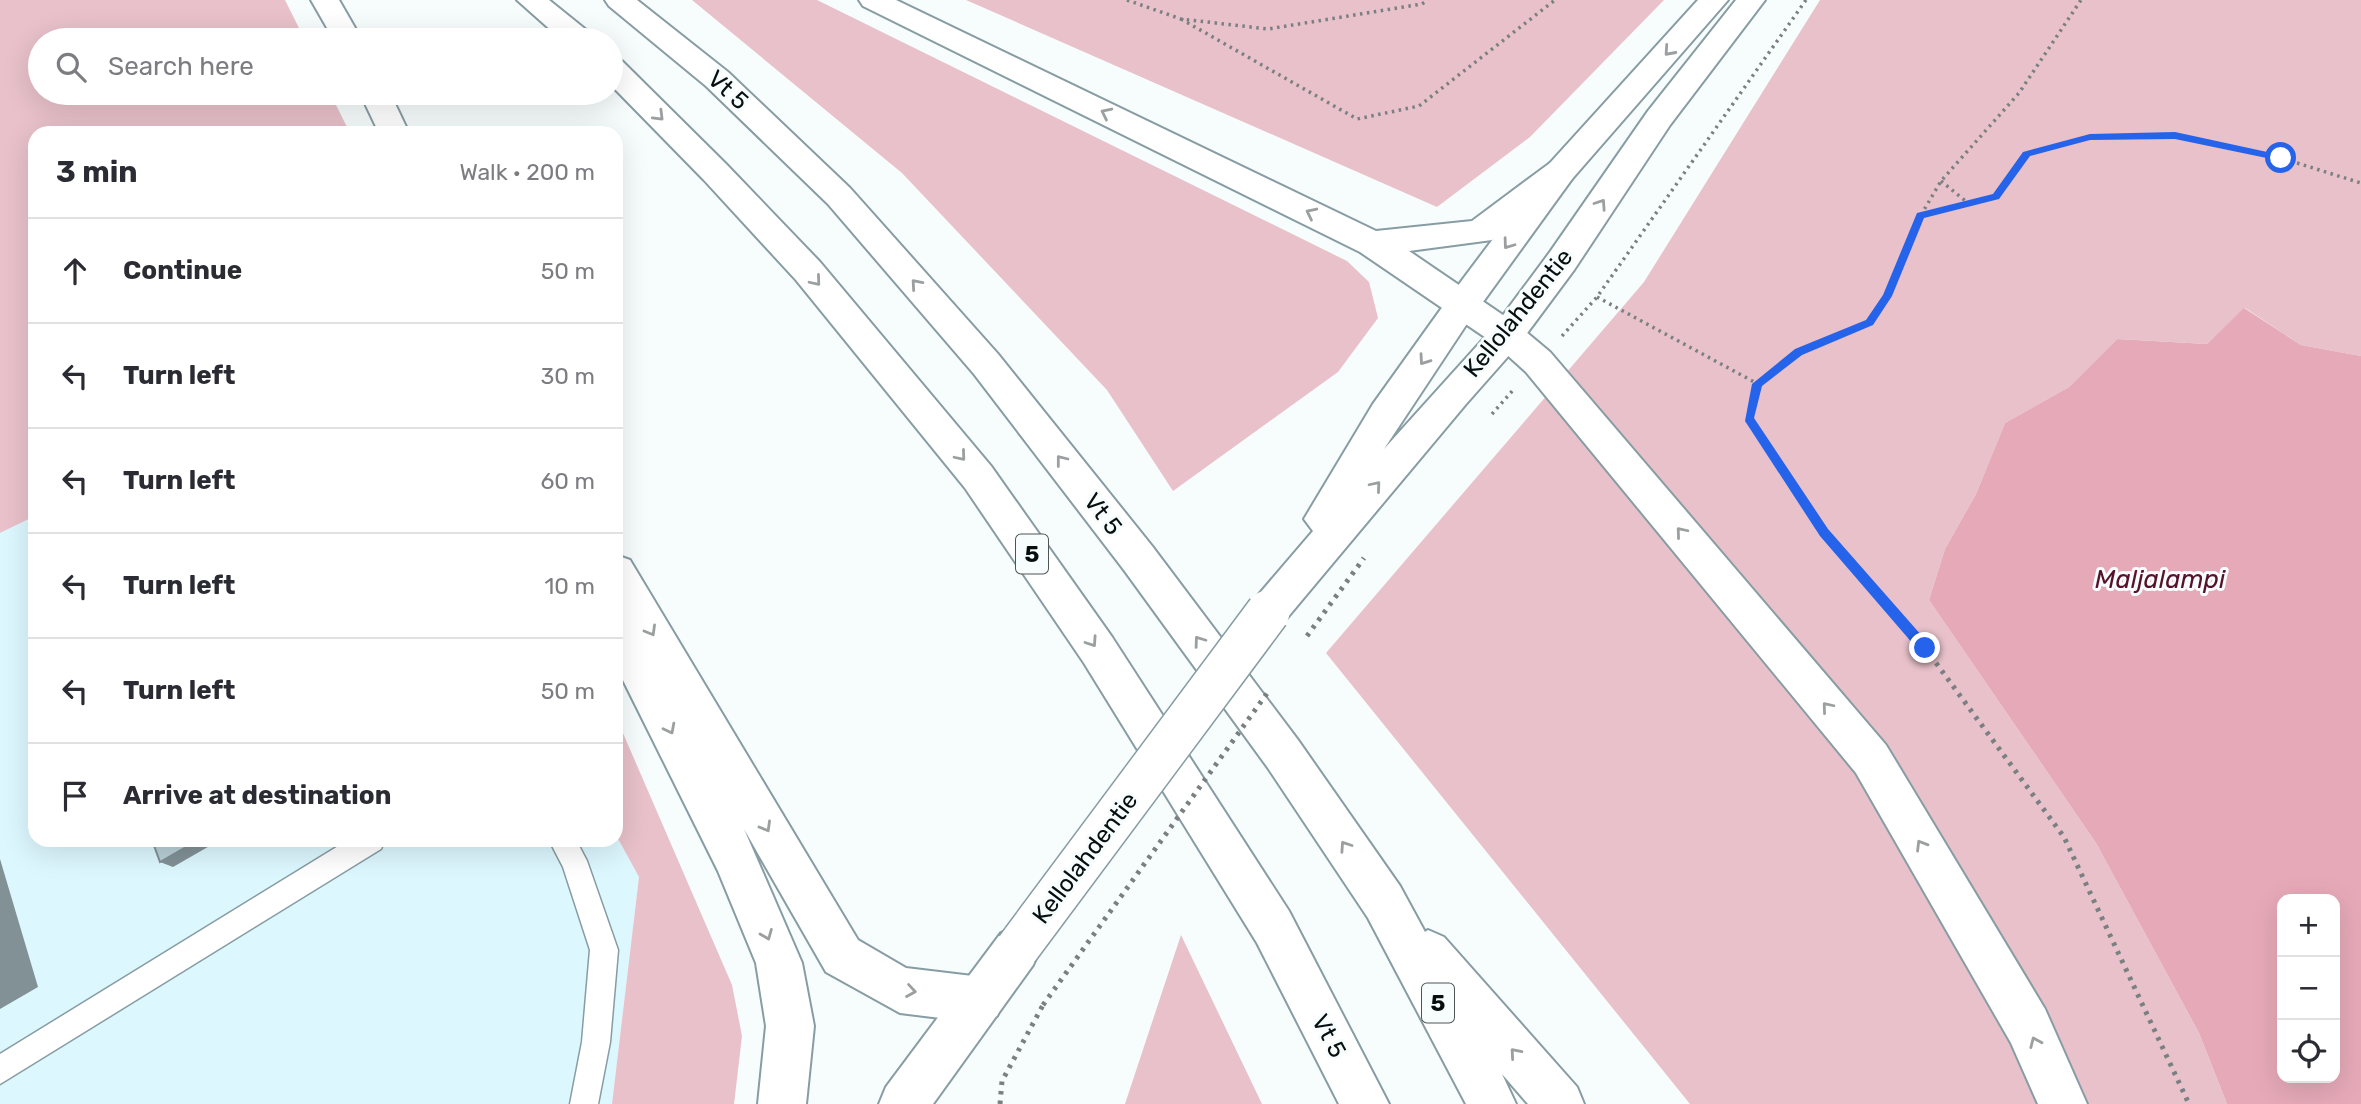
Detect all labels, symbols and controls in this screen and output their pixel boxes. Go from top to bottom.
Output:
search box [28,28,623,105]
one-way arrow [1665,43,1677,56]
icon: search [52,48,90,86]
text: Search here [108,51,254,82]
street label: Vt 5 [702,65,754,115]
one-way arrow [651,108,664,121]
one-way arrow [1101,108,1113,122]
route start [2265,142,2296,173]
text: 3 min [56,154,138,190]
text: Walk · 200 m [460,158,595,186]
one-way arrow [1593,199,1605,212]
one-way arrow [1306,207,1318,221]
one-way arrow [1504,237,1516,249]
street label: Kellolahdentie [1458,243,1578,383]
icon: ahead [56,252,94,290]
text: Continue [123,255,242,286]
text: 50 m [541,257,595,285]
one-way arrow [808,273,821,285]
one-way arrow [912,280,924,293]
one-way arrow [1420,352,1432,365]
icon: left [56,357,94,395]
text: Turn left [123,360,235,391]
text: 30 m [540,362,595,390]
one-way arrow [953,448,965,461]
one-way arrow [1057,455,1069,468]
icon: left [56,462,94,500]
text: Turn left [123,465,235,496]
text: 60 m [540,467,595,495]
one-way arrow [1367,481,1380,493]
street label: Vt 5 [1078,488,1128,540]
one-way arrow [1677,527,1690,540]
road number: 5 [1016,534,1048,574]
water label: Maljalampi [2095,564,2226,595]
icon: left [56,567,94,605]
text: Turn left [123,570,235,601]
text: 10 m [544,572,595,600]
one-way arrow [642,623,655,636]
route end [1909,632,1940,663]
one-way arrow [1084,634,1096,647]
one-way arrow [1195,636,1207,648]
icon: left [56,672,94,710]
text: Turn left [123,675,235,706]
text: 50 m [541,677,595,705]
one-way arrow [1823,702,1835,715]
one-way arrow [661,722,675,734]
icon: arrive [56,777,94,815]
text: Arrive at destination [123,780,391,811]
street label: Kellolahdentie [1027,787,1143,929]
one-way arrow [758,820,771,832]
one-way arrow [1917,839,1930,852]
one-way arrow [1341,841,1353,854]
map controls [2277,894,2340,1083]
button: + [2277,894,2340,957]
one-way arrow [759,927,773,940]
button: − [2277,957,2340,1020]
one-way arrow [905,983,917,998]
road number: 5 [1422,984,1454,1022]
street label: Vt 5 [1306,1010,1352,1062]
button: locate [2277,1020,2340,1083]
one-way arrow [2030,1036,2044,1048]
one-way arrow [1511,1048,1523,1061]

